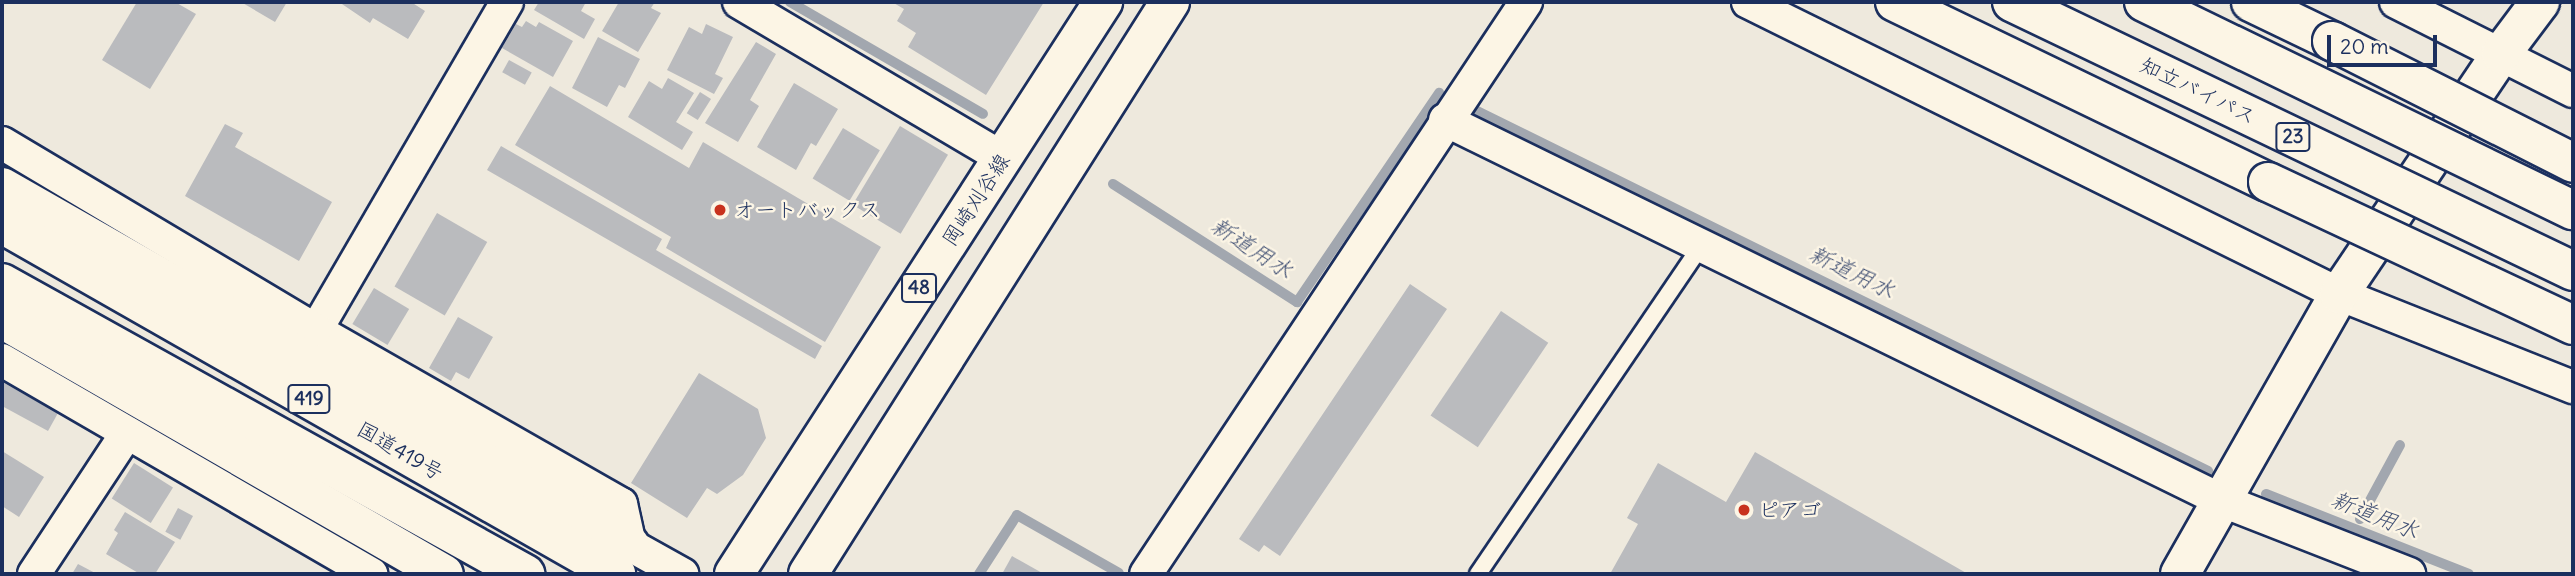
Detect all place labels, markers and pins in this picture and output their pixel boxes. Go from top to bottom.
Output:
place label: オートバックス [734,197,881,223]
marker: オートバックス [712,202,728,218]
place label: ピアゴ [1758,497,1821,523]
marker: ピアゴ [1736,502,1752,518]

